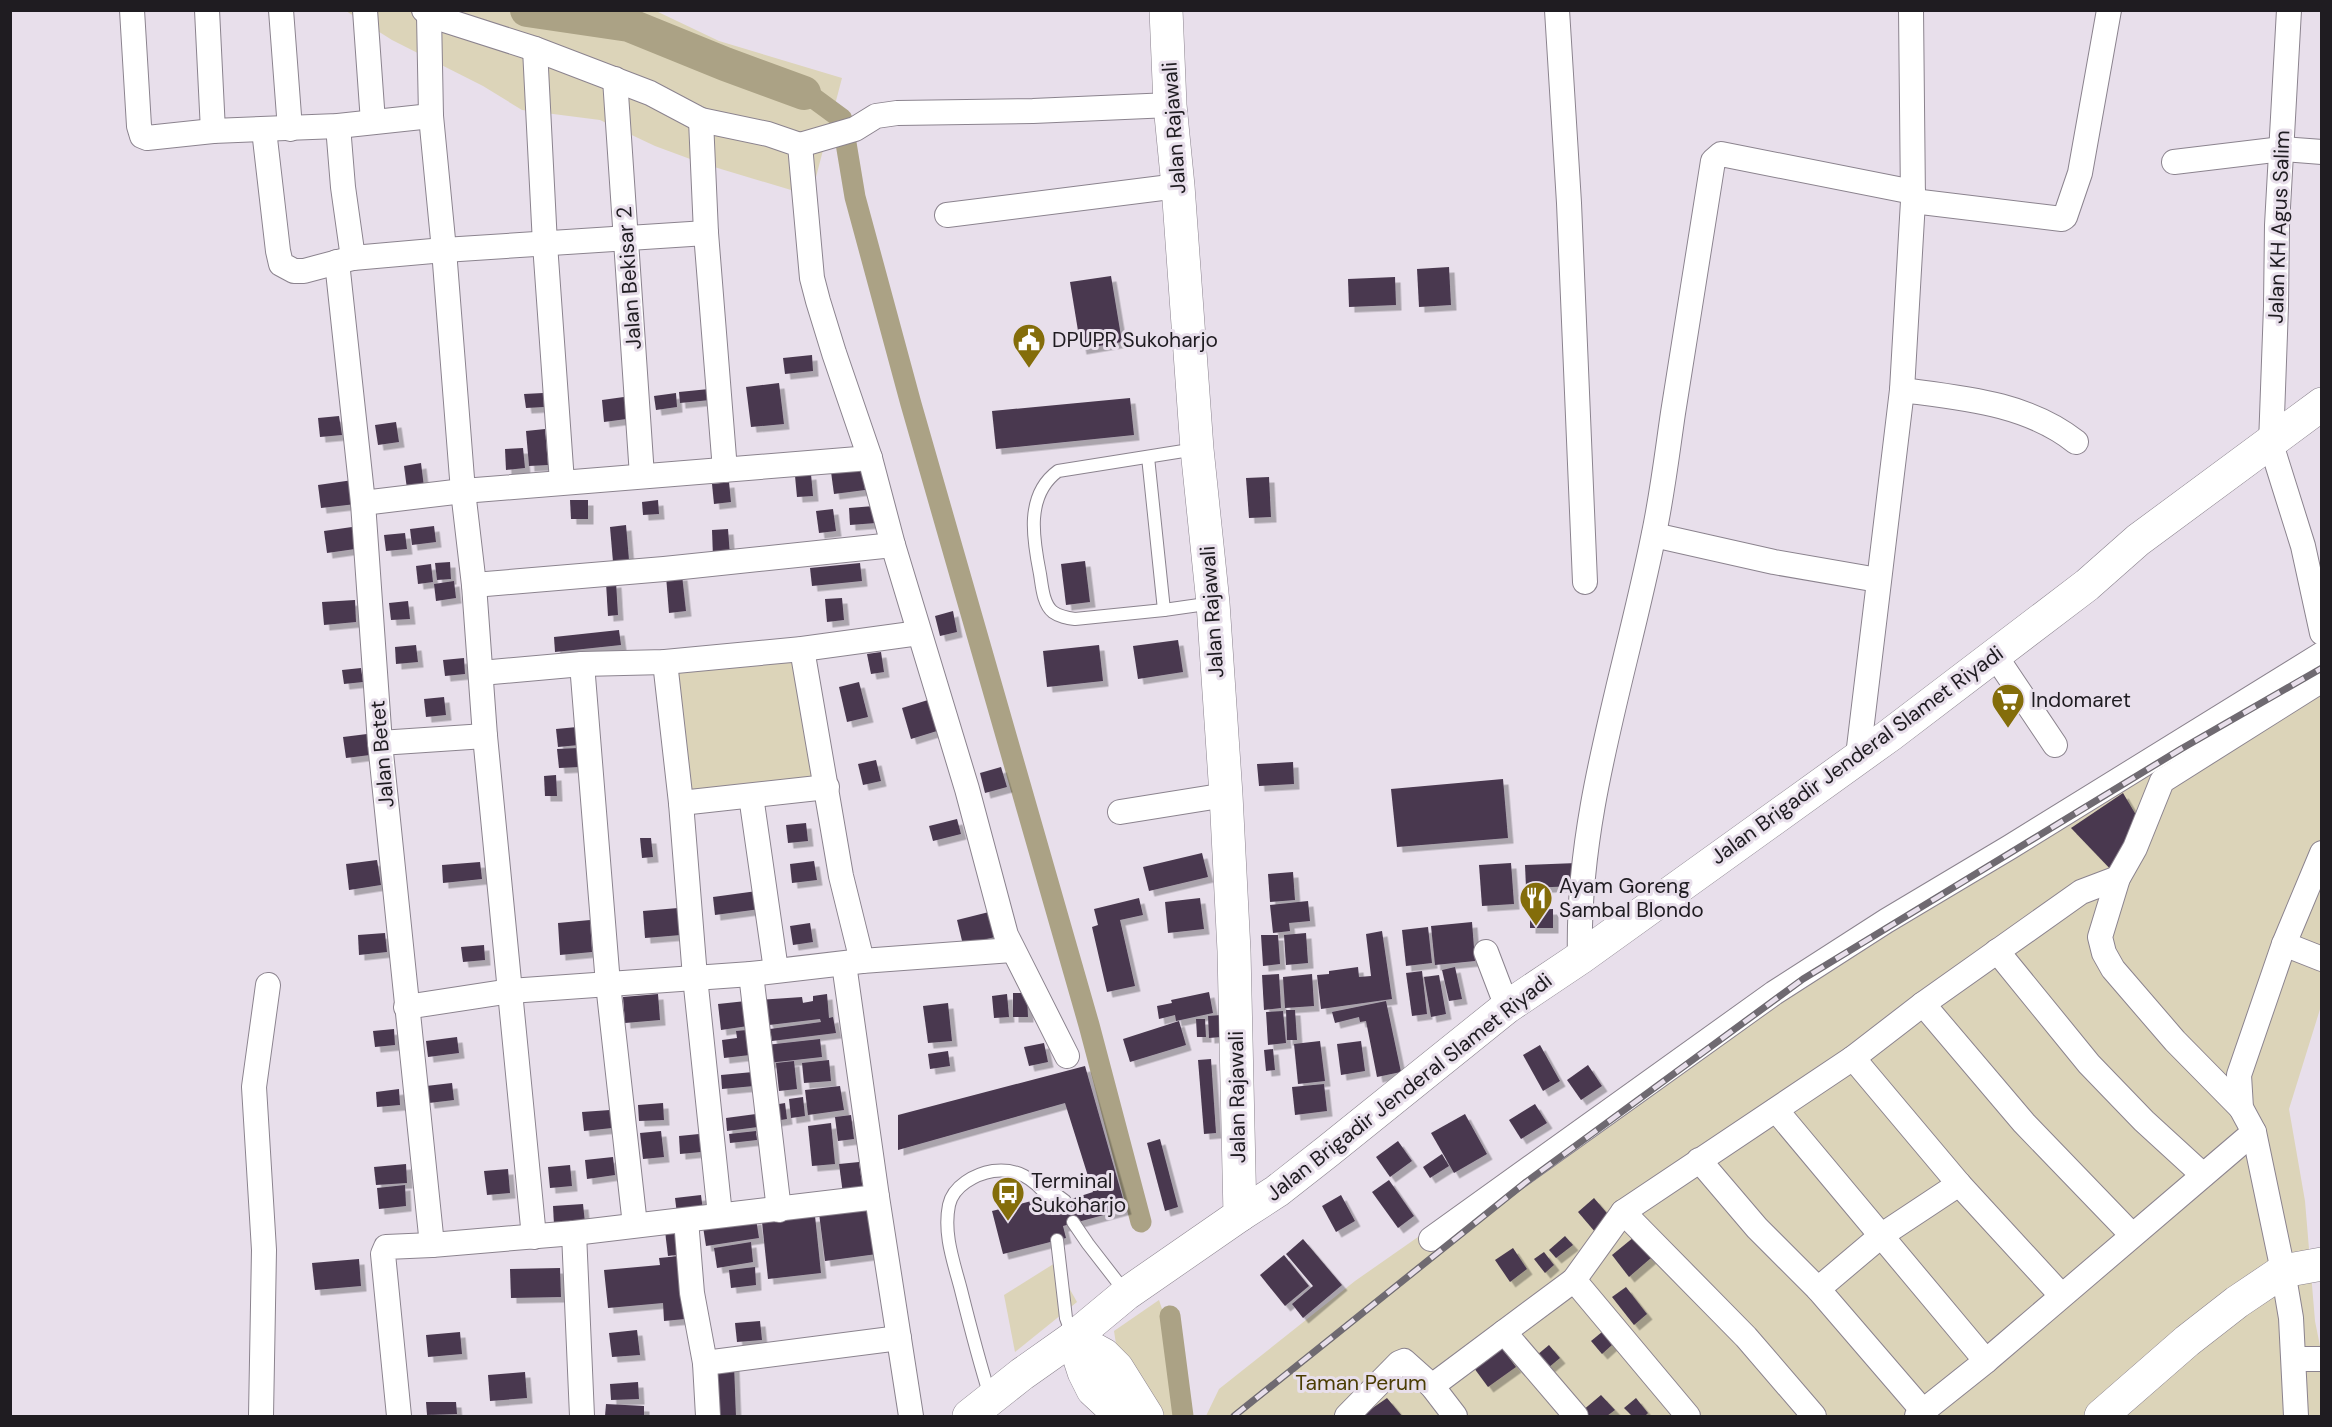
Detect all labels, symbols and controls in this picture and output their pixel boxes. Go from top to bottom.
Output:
street label: Jalan Rajawali [1155,61,1193,195]
street label: Jalan KH Agus Salim [2262,130,2296,324]
street label: Jalan Bekisar 2 [610,206,648,350]
public building icon: DPUPR Sukoharjo [1011,322,1047,369]
place label: DPUPR Sukoharjo [1052,326,1218,354]
street label: Jalan Rajawali [1193,545,1231,679]
street label: Jalan Brigadir Jenderal Slamet Riyadi [1705,639,2009,871]
supermarket icon: Indomaret [1990,682,2026,729]
place label: Indomaret [2031,686,2131,714]
street label: Jalan Betet [363,699,401,809]
place label: Ayam Goreng Sambal Blondo [1559,872,1704,924]
restaurant icon: Ayam Goreng Sambal Blondo [1518,880,1554,927]
street label: Jalan Brigadir Jenderal Slamet Riyadi [1260,967,1558,1207]
street label: Jalan Rajawali [1222,1031,1252,1163]
place label: Terminal Sukoharjo [1031,1167,1126,1219]
bus stop icon: Terminal Sukoharjo [990,1175,1026,1222]
park label: Taman Perum [1295,1369,1427,1397]

